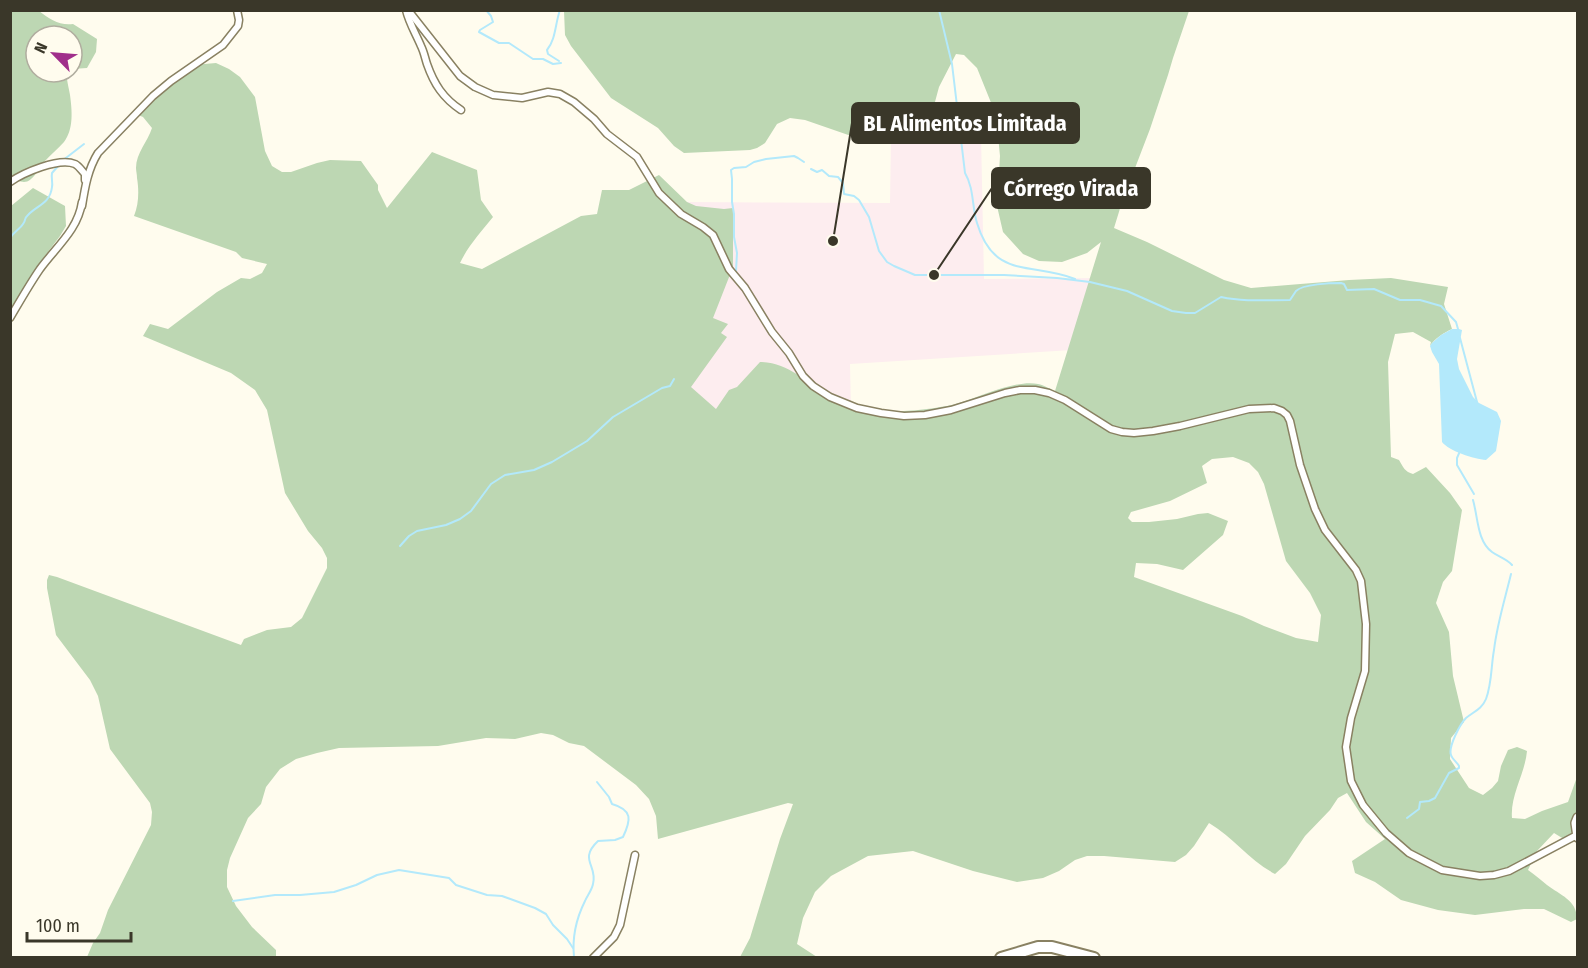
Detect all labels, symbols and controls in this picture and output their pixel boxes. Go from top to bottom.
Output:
north arrow [24,24,84,84]
text: N [30,40,51,56]
callout: BL Alimentos Limitada [852,103,1079,143]
text: BL Alimentos Limitada [863,110,1067,137]
callout: Córrego Virada [992,168,1150,208]
text: Córrego Virada [1004,175,1138,202]
scale bar [27,905,130,943]
text: 100 m [36,915,80,937]

